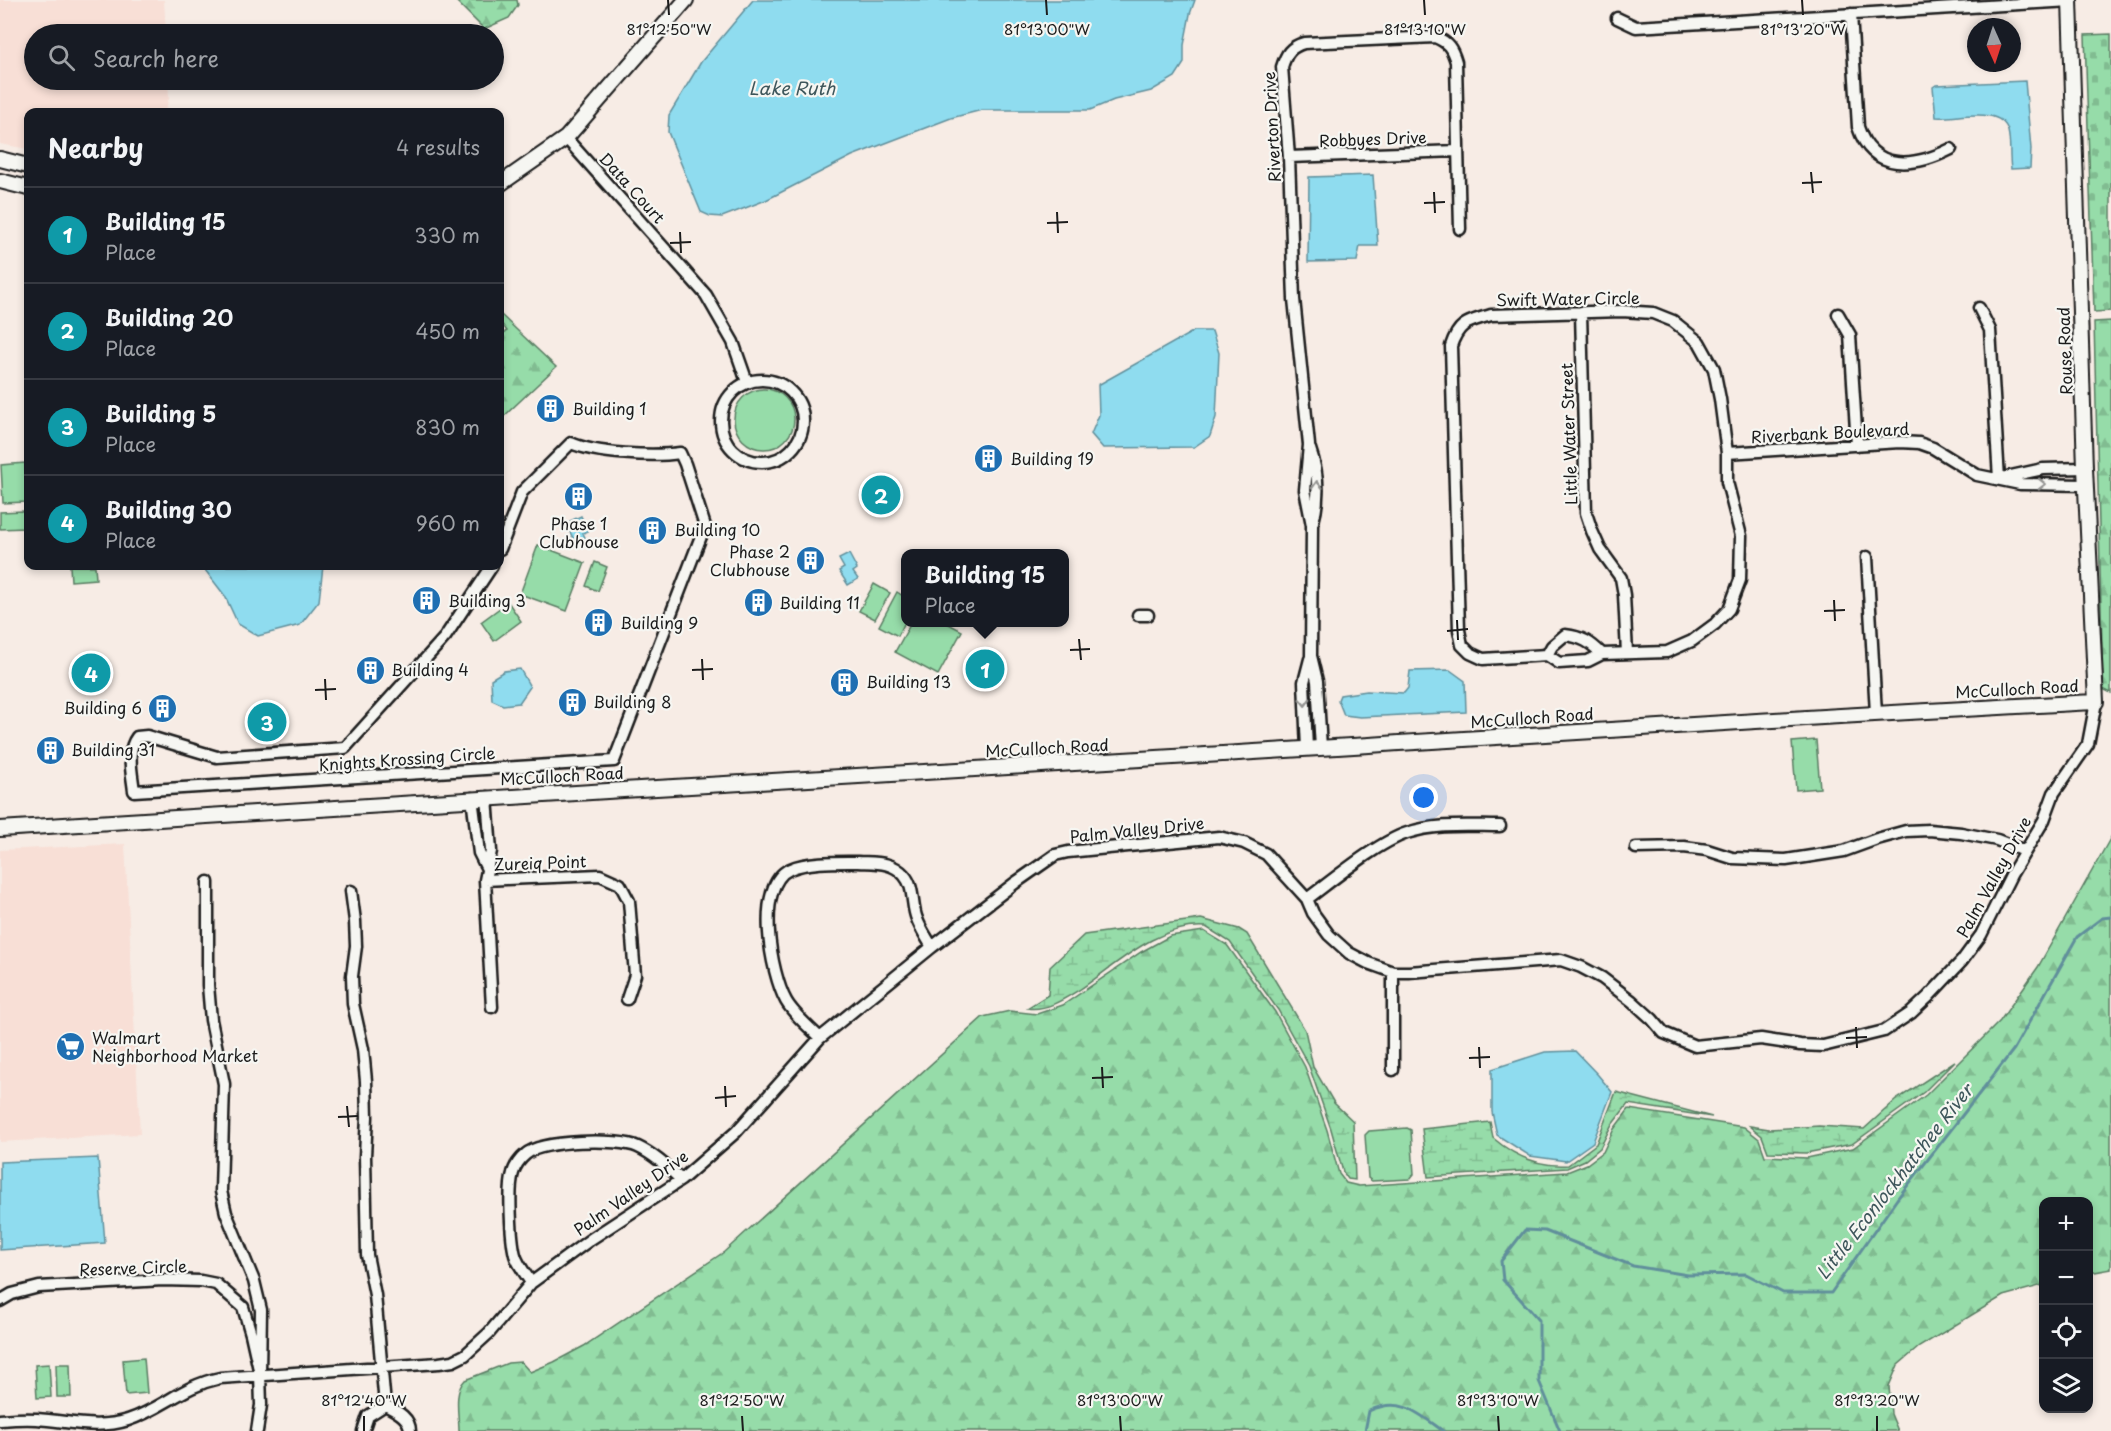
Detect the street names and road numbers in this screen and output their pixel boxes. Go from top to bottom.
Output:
street label: Riverton Drive [1256,71,1286,183]
street label: Robbyes Drive [1319,124,1428,152]
street label: Data Court [594,146,672,229]
street label: Swift Water Circle [1496,285,1640,311]
street label: Rouse Road [2050,307,2078,395]
street label: Little Water Street [1554,362,1582,506]
street label: Riverbank Boulevard [1750,416,1910,448]
street label: McCulloch Road [1955,673,2079,703]
street label: McCulloch Road [1469,701,1595,733]
street label: McCulloch Road [985,732,1109,762]
street label: Knights Krossing Circle [318,740,496,776]
street label: McCulloch Road [500,760,624,790]
street label: Palm Valley Drive [1069,810,1205,848]
street label: Palm Valley Drive [1950,812,2036,941]
street label: Zureiq Point [493,848,587,876]
street label: Palm Valley Drive [568,1144,693,1241]
street label: Reserve Circle [78,1253,187,1281]

